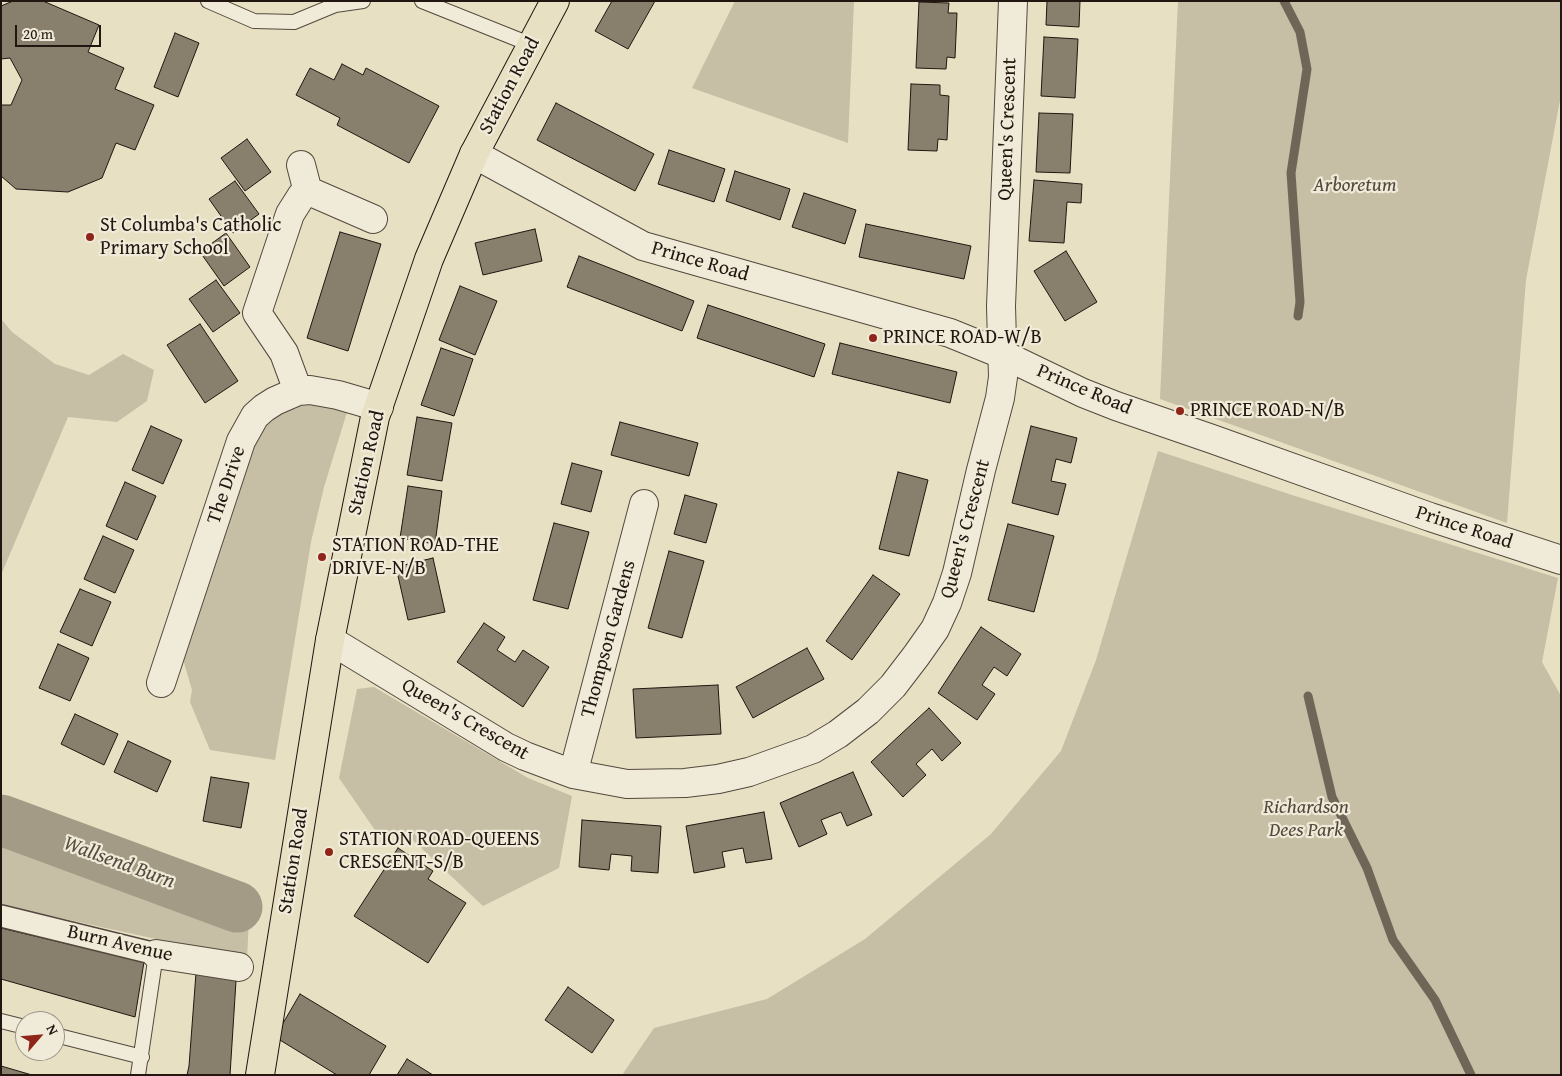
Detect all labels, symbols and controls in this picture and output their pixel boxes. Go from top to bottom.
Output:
scale bar [18,15,104,47]
text: 20 m [23,23,53,44]
street label: Station Road [474,33,546,139]
street label: Queen's Crescent [994,57,1022,201]
park label: Arboretum [1313,174,1397,198]
place label: St Columba's Catholic Primary School [100,214,281,261]
marker: St Columba's Catholic Primary School [84,231,96,243]
street label: Prince Road [648,237,752,287]
place label: PRINCE ROAD-W/B [883,326,1042,350]
marker: PRINCE ROAD-W/B [867,332,879,344]
street label: Prince Road [1033,359,1135,421]
place label: PRINCE ROAD-N/B [1190,399,1345,423]
marker: PRINCE ROAD-N/B [1174,405,1186,417]
street label: Station Road [343,408,391,518]
street label: The Drive [202,443,252,527]
street label: Queen's Crescent [936,457,996,601]
street label: Prince Road [1413,501,1515,555]
place label: STATION ROAD-THE DRIVE-N/B [332,534,499,581]
marker: STATION ROAD-THE DRIVE-N/B [316,551,328,563]
street label: Thompson Gardens [576,558,642,720]
street label: Queen's Crescent [397,674,533,766]
park label: Richardson Dees Park [1263,796,1349,843]
street label: Station Road [274,806,314,916]
place label: STATION ROAD-QUEENS CRESCENT-S/B [339,828,540,875]
water label: Wallsend Burn [60,831,178,895]
marker: STATION ROAD-QUEENS CRESCENT-S/B [323,846,335,858]
street label: Burn Avenue [65,920,175,968]
north arrow [15,1011,65,1061]
text: N [41,1021,64,1038]

